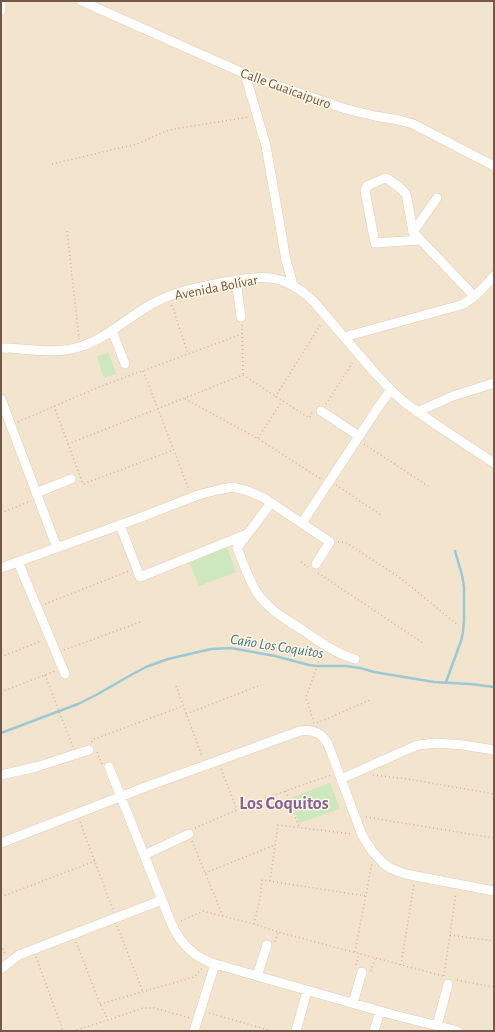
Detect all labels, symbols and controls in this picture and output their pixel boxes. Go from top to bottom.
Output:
street label: Calle Guaicaipuro [239,66,333,112]
street label: Avenida Bolívar [173,273,259,303]
water label: Caño Los Coquitos [229,632,325,661]
district label: Los Coquitos [239,795,329,813]

